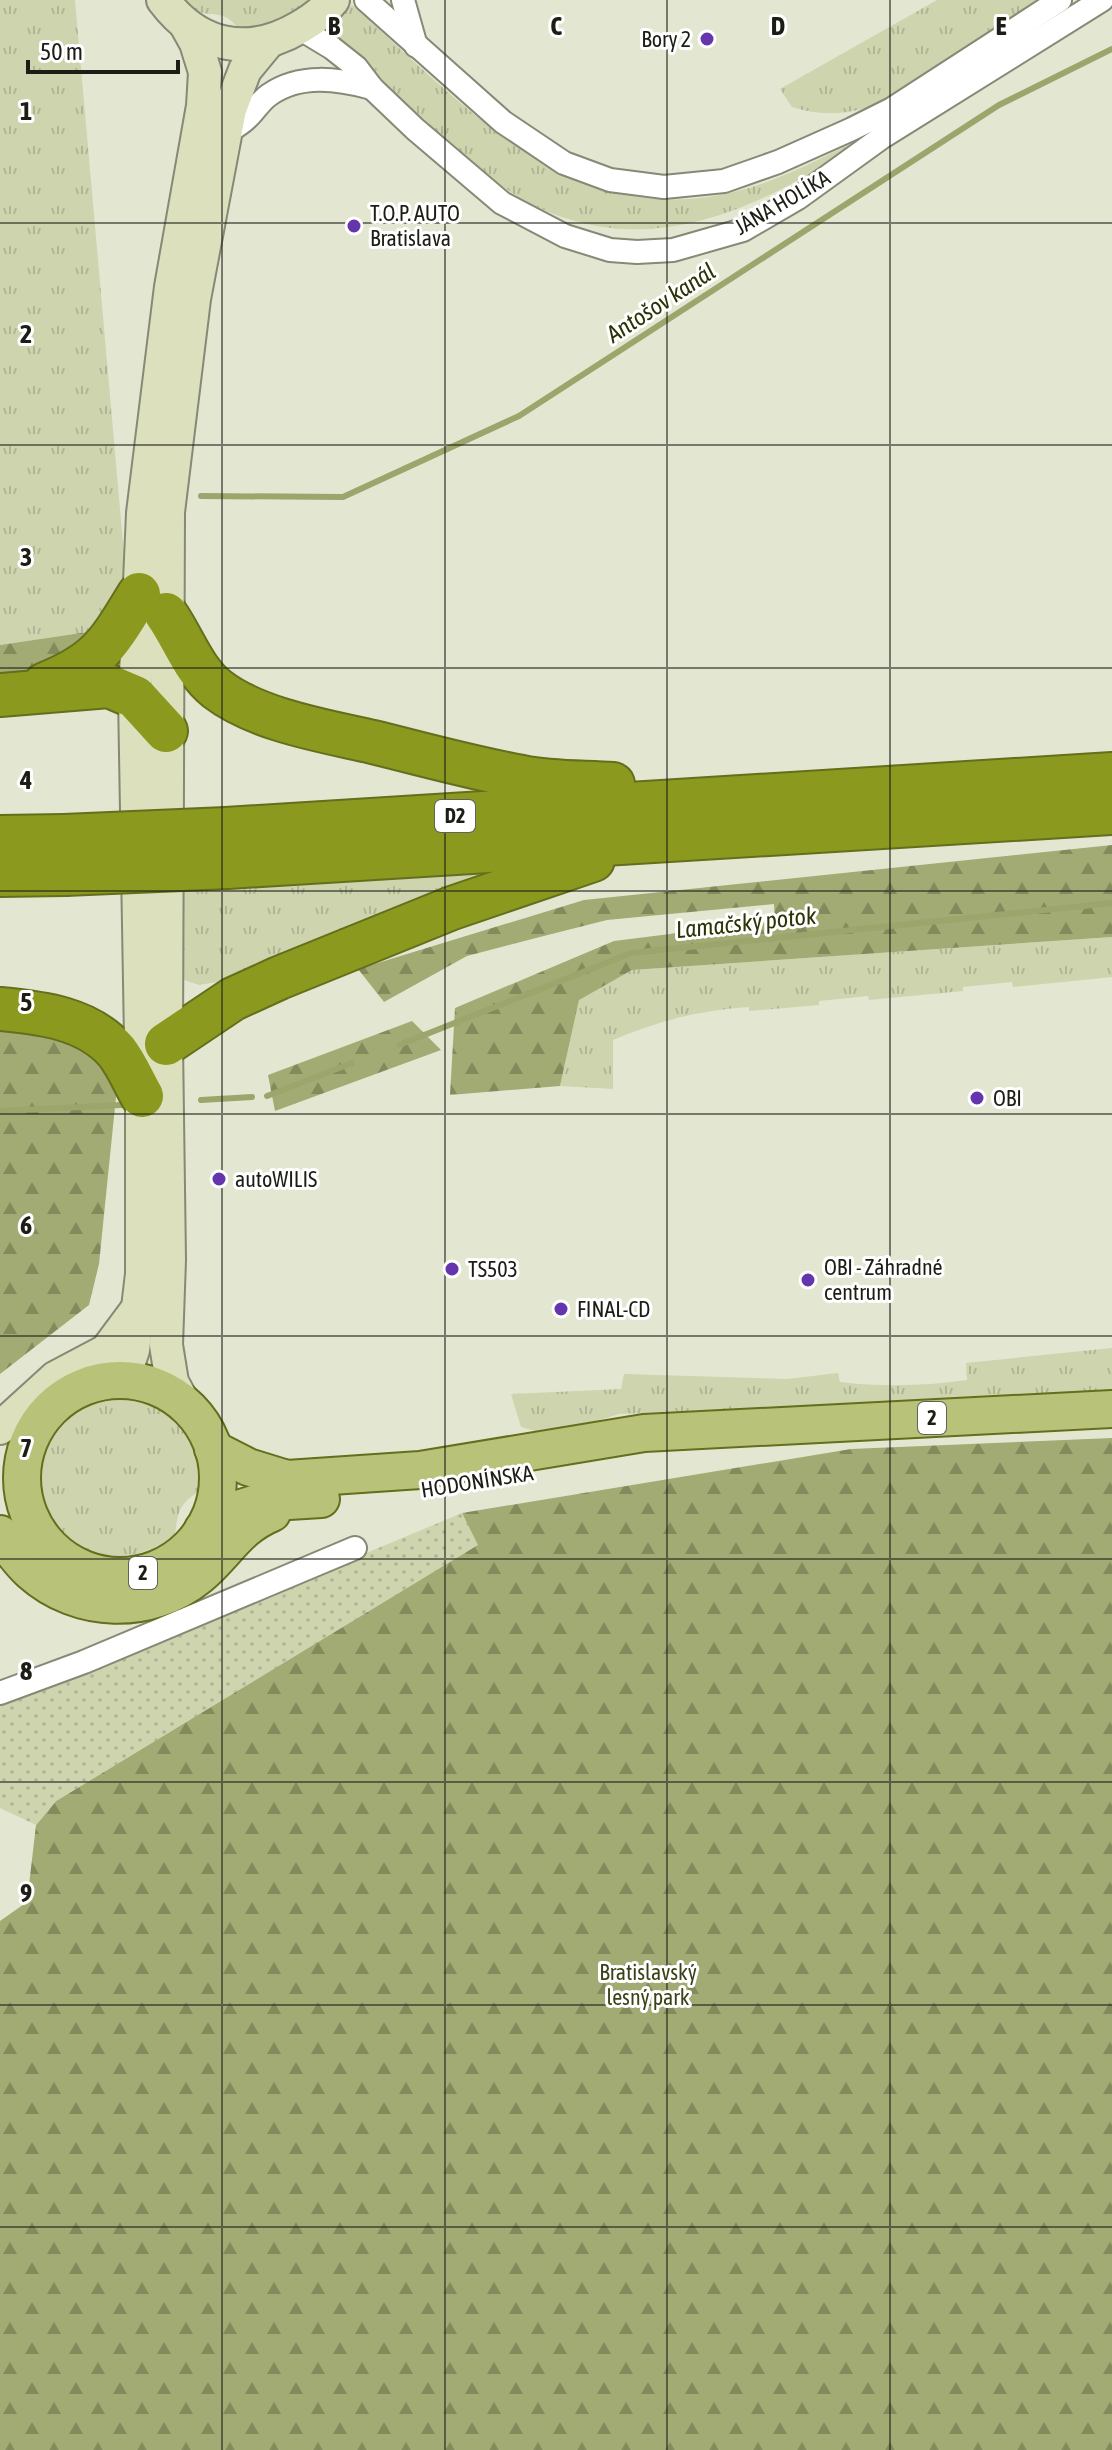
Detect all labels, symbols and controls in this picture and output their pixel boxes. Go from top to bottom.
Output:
text: B [328,11,341,41]
text: C [550,11,562,41]
text: D [771,11,785,41]
text: E [995,11,1007,41]
scale bar [28,24,178,74]
place label: Bory 2 [641,26,691,52]
marker: Bory 2 [698,30,716,48]
text: 50 m [40,38,83,65]
text: 1 [20,96,32,126]
street label: JÁNA HOLÍKA [730,164,835,240]
place label: T.O.P. AUTO Bratislava [370,200,460,251]
marker: T.O.P. AUTO Bratislava [345,217,363,235]
water label: Antošov kanál [600,257,720,348]
text: 2 [20,319,32,349]
text: 3 [20,542,32,572]
text: 4 [19,765,32,795]
road number: D2 [435,800,475,832]
water label: Lamačský potok [674,902,818,943]
text: 5 [20,987,32,1017]
place label: OBI [993,1085,1022,1111]
marker: OBI [968,1089,986,1107]
place label: autoWILIS [235,1166,317,1192]
marker: autoWILIS [210,1170,228,1188]
text: 6 [20,1210,32,1240]
place label: OBI - Záhradné centrum [824,1254,943,1305]
place label: TS503 [468,1256,518,1282]
marker: TS503 [443,1260,461,1278]
marker: OBI - Záhradné centrum [799,1271,817,1289]
place label: FINAL-CD [577,1296,650,1322]
marker: FINAL-CD [552,1300,570,1318]
road number: 2 [918,1402,946,1434]
text: 7 [20,1433,32,1463]
street label: HODONÍNSKA [419,1459,535,1503]
road number: 2 [129,1557,157,1589]
text: 8 [20,1656,32,1686]
text: 9 [20,1878,32,1908]
park label: Bratislavský lesný park [599,1959,697,2010]

